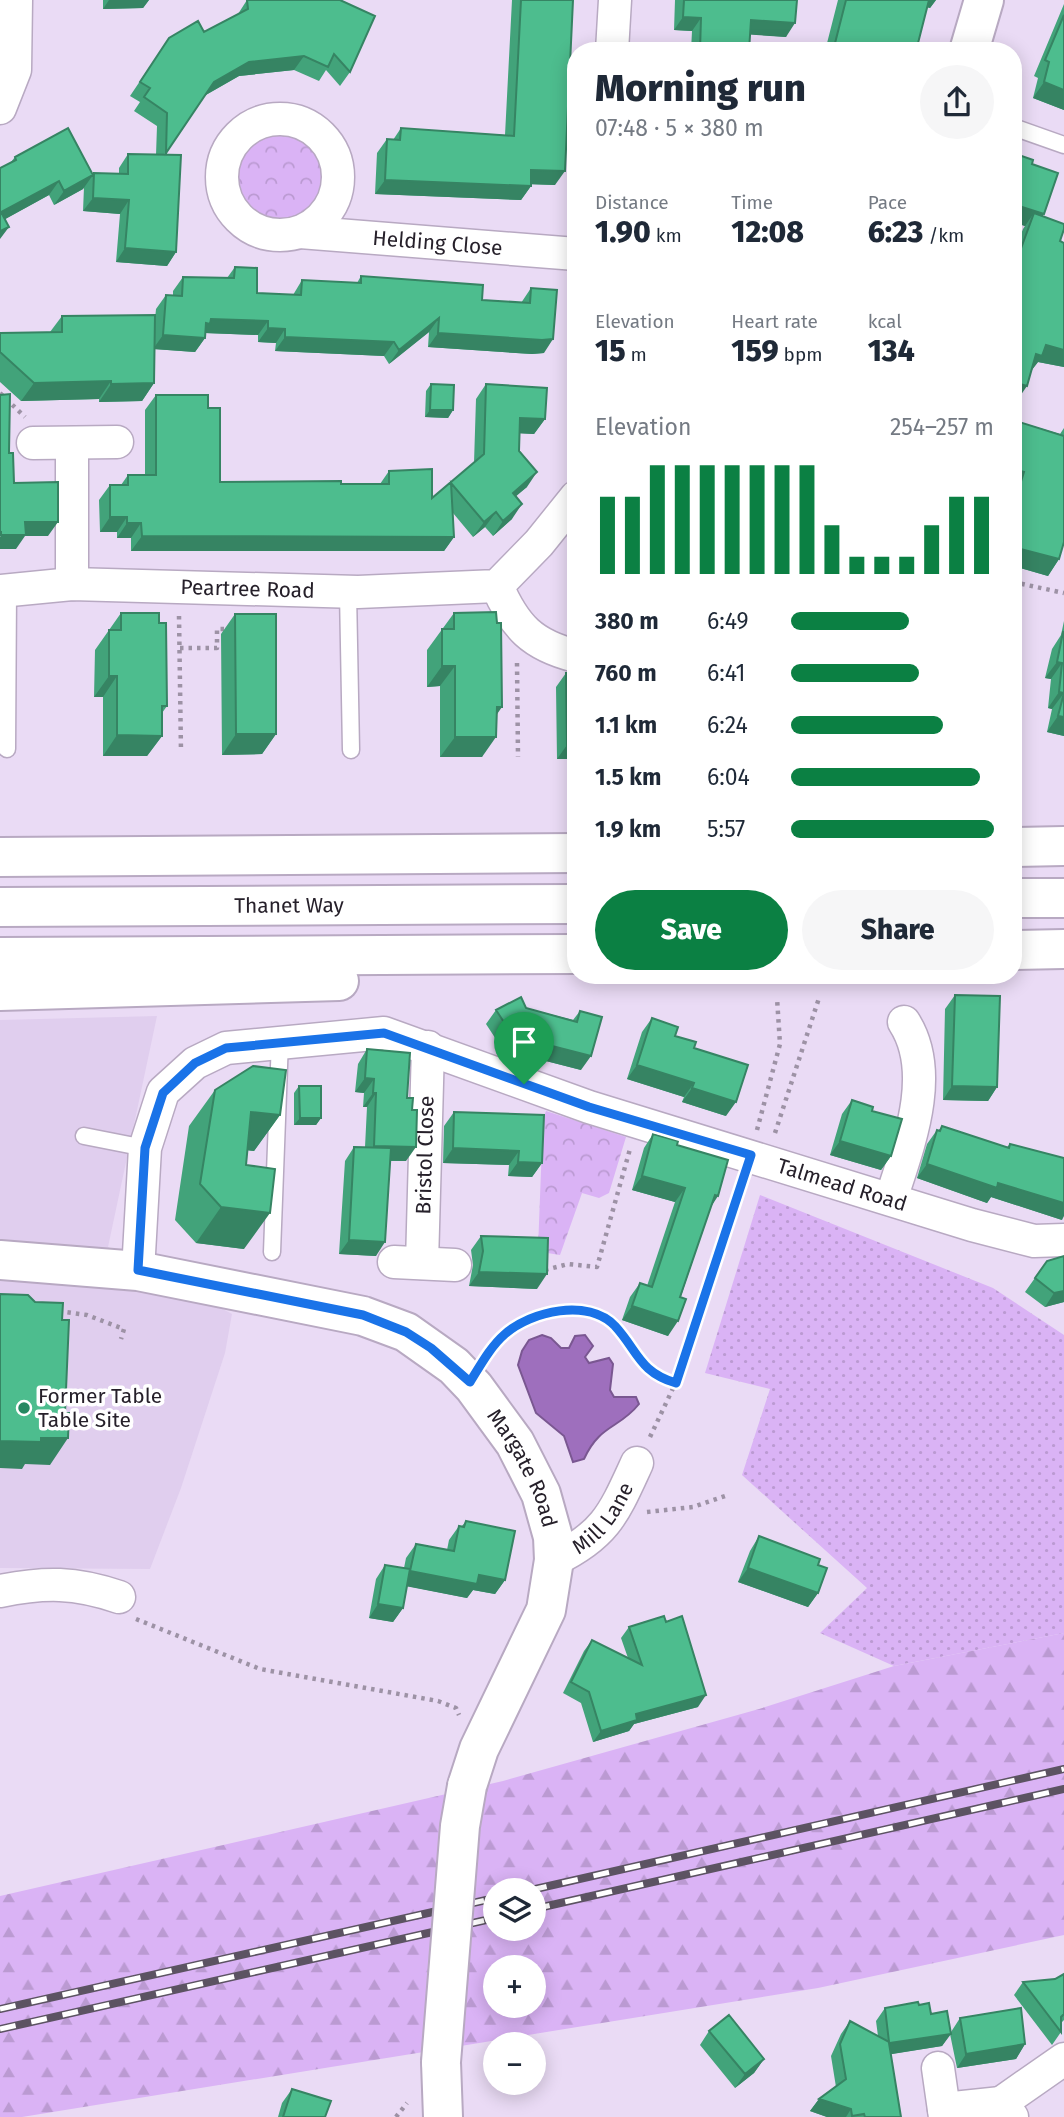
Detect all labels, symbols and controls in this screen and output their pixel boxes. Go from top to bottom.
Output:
text: Morning run [595,65,806,111]
button: share [920,65,994,139]
text: 07:48 · 5 × 380 m [595,114,764,142]
text: Distance [595,191,669,214]
text: Time [731,191,773,214]
text: Pace [868,191,907,214]
text: 1.90 [595,214,651,250]
text: 12:08 [731,214,804,250]
text: 6:23 [868,214,923,250]
text: km [651,224,682,247]
text: /km [923,224,964,247]
street label: Helding Close [372,225,504,261]
text: Elevation [595,310,675,333]
text: Heart rate [731,310,818,333]
text: kcal [868,310,902,333]
text: 15 [595,333,626,369]
text: 159 [731,333,779,369]
text: 134 [868,333,915,369]
text: m [626,343,647,366]
text: bpm [779,343,822,366]
text: Elevation [595,413,691,441]
text: 254–257 m [890,413,994,441]
street label: Peartree Road [180,574,315,604]
text: 380 m [595,607,659,635]
text: 6:49 [707,607,749,635]
text: 760 m [595,659,657,687]
text: 6:41 [707,659,746,687]
text: 1.1 km [595,711,657,739]
text: 6:24 [707,711,748,739]
text: 1.5 km [595,763,661,791]
text: 6:04 [707,763,750,791]
text: 1.9 km [595,815,661,843]
text: 5:57 [707,815,745,843]
button: Save [595,890,788,970]
button: Share [802,890,994,970]
street label: Thanet Way [234,892,345,919]
pin [494,1012,554,1084]
icon: arrive [505,1023,543,1061]
street label: Bristol Close [410,1095,440,1215]
street label: Talmead Road [774,1153,910,1217]
place label: Former Table Table Site [38,1383,162,1433]
marker: Former Table Table Site [16,1400,32,1416]
street label: Margate Road [481,1404,563,1530]
street label: Mill Lane [567,1478,639,1560]
map controls [483,1878,546,2095]
button: layers [483,1878,546,1941]
button: + [483,1955,546,2018]
button: − [483,2032,546,2095]

